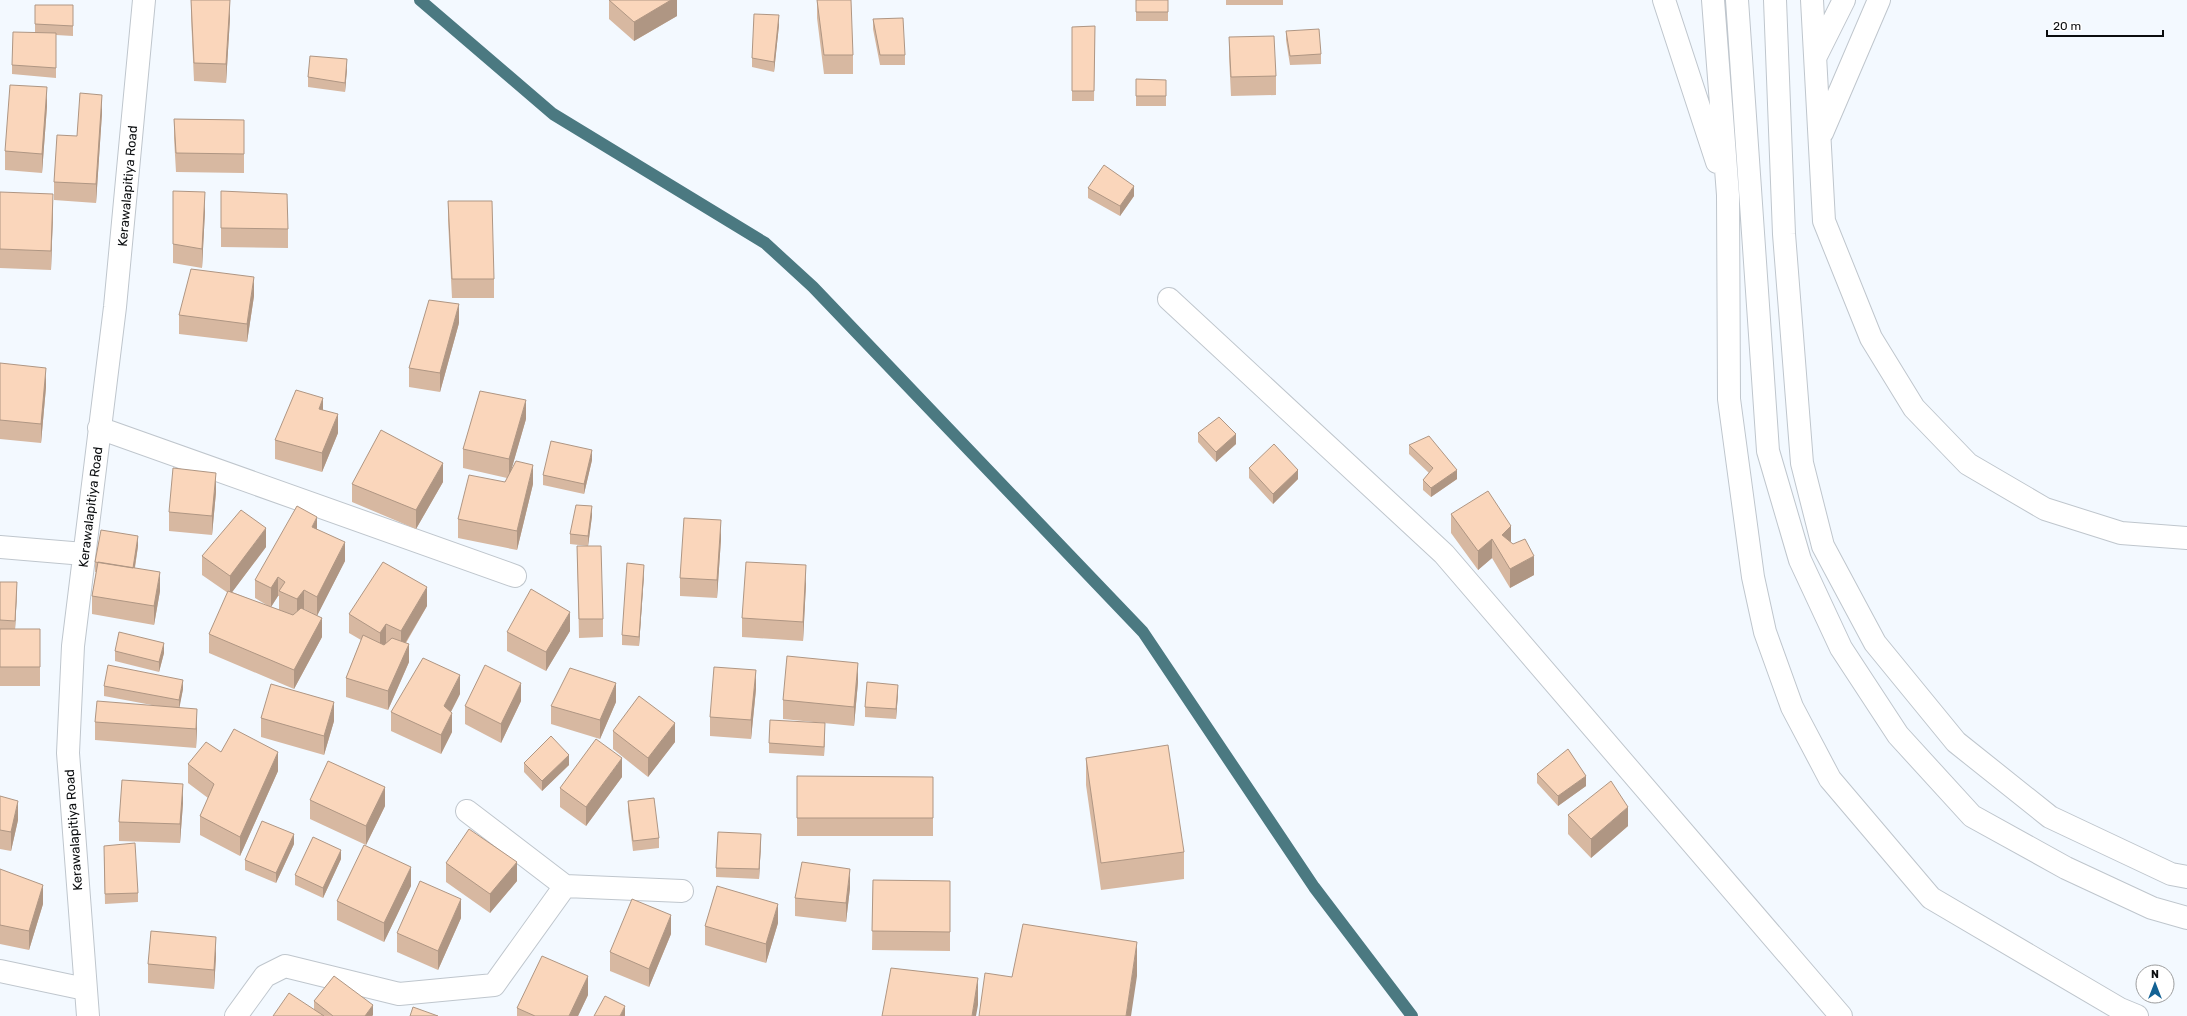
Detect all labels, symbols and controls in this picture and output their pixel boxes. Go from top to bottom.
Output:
scale bar [2047,12,2163,38]
text: 20 m [2053,19,2081,33]
street label: Kerawalapitiya Road [115,125,140,247]
street label: Kerawalapitiya Road [76,446,105,568]
street label: Kerawalapitiya Road [62,769,85,891]
north arrow [2135,964,2175,1004]
text: N [2151,968,2159,981]

